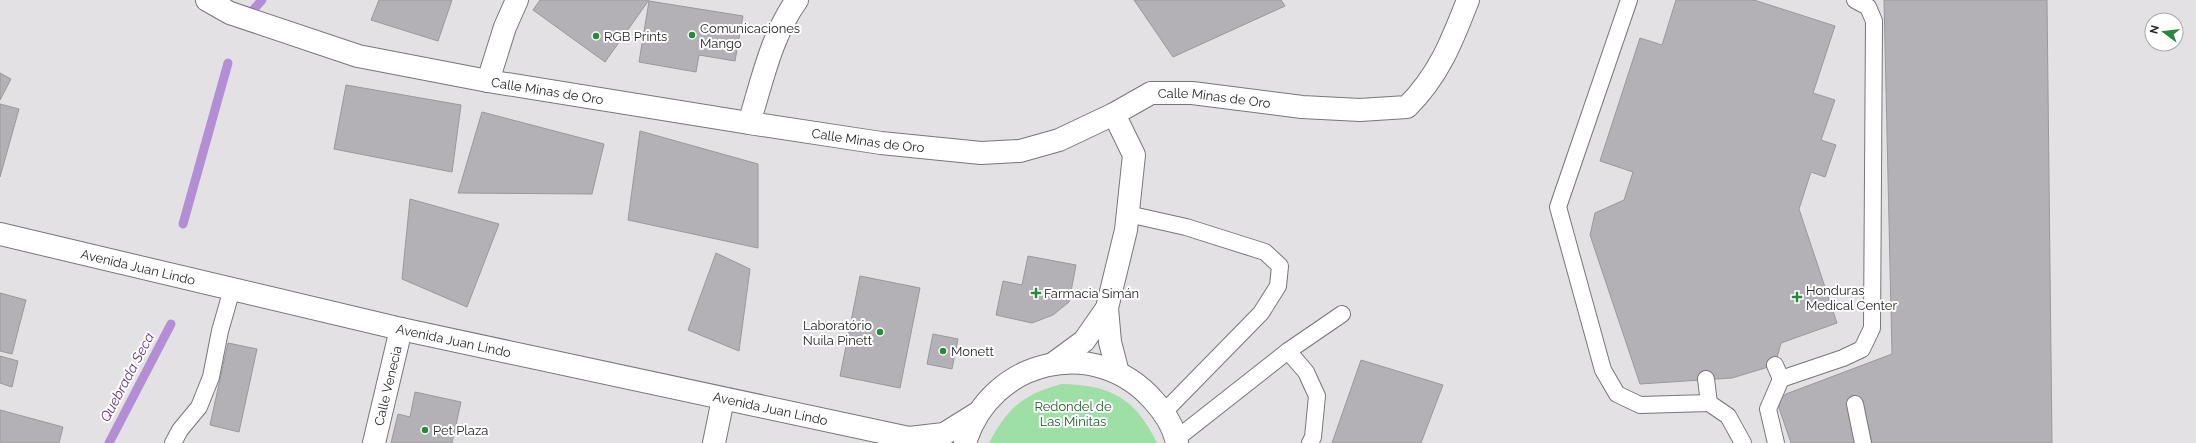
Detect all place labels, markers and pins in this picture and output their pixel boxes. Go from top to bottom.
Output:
place label: Comunicaciones Mango [700,21,800,51]
place label: RGB Prints [604,29,667,44]
marker: Comunicaciones Mango [687,30,697,40]
marker: RGB Prints [591,31,601,41]
place label: Honduras Medical Center [1806,283,1897,313]
place label: Farmacia Simán [1044,286,1139,301]
marker: Farmacia Simán [1031,288,1041,298]
marker: Honduras Medical Center [1791,291,1803,303]
place label: Laboratório Nuila Pinett [803,318,873,348]
marker: Laboratório Nuila Pinett [875,327,885,337]
place label: Monett [951,344,995,359]
marker: Monett [938,346,948,356]
place label: Pet Plaza [433,423,488,438]
marker: Pet Plaza [420,425,430,435]

